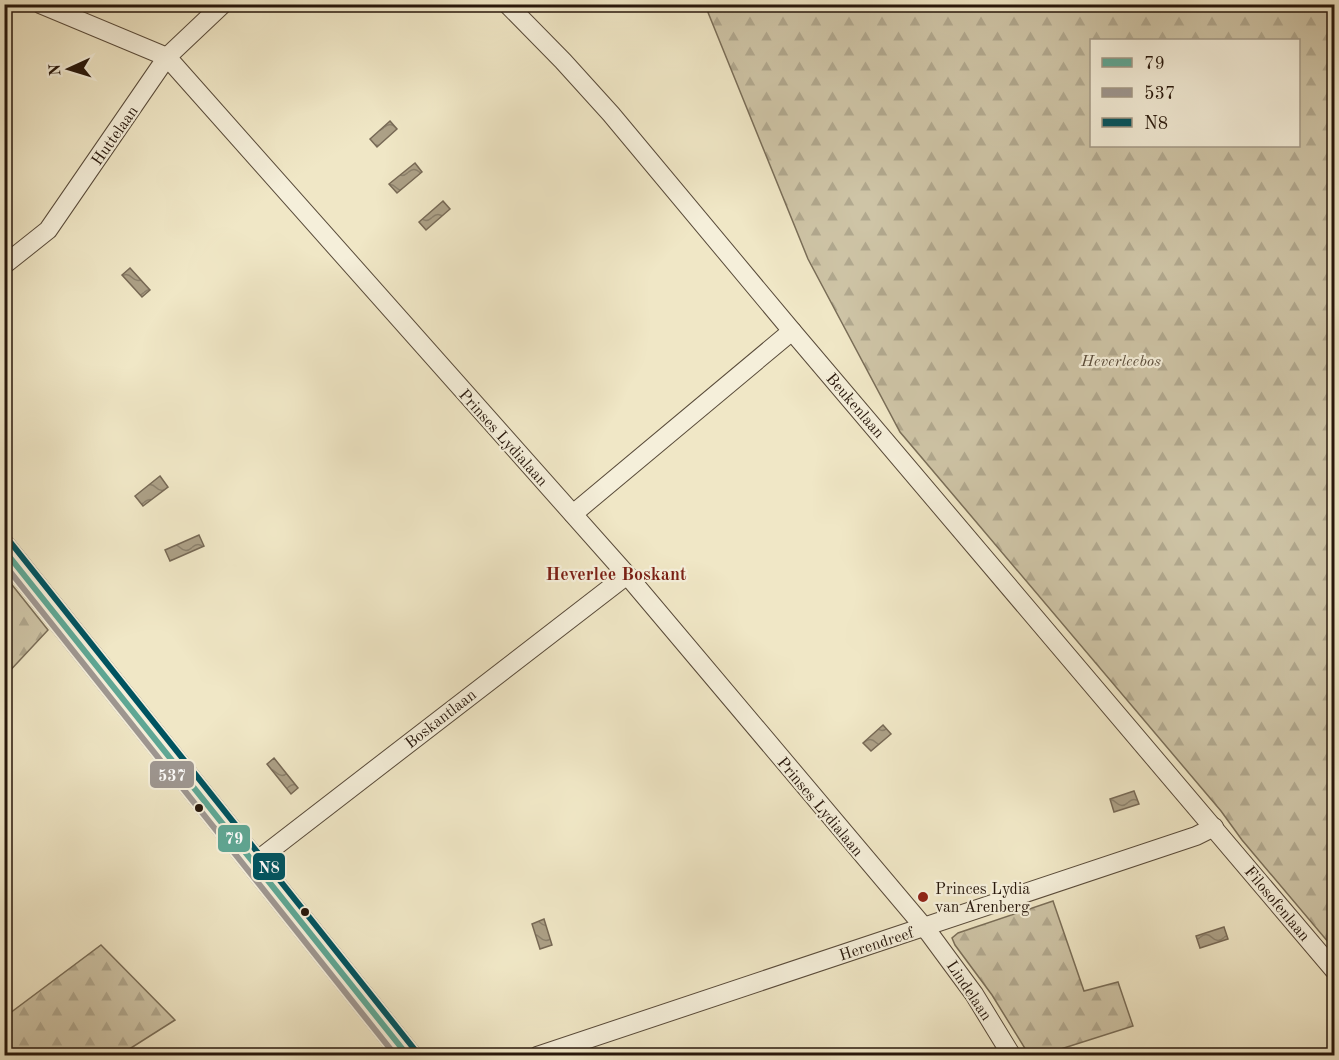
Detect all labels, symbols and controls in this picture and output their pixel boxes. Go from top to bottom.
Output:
north arrow [39,39,99,99]
legend [1090,39,1300,147]
text: 79 [1144,55,1165,73]
text: N [48,62,64,77]
text: 537 [1144,85,1175,103]
street label: Huttelaan [89,103,142,169]
text: N8 [1144,115,1168,133]
park label: Heverleebos [1080,354,1161,370]
street label: Beukenlaan [822,371,887,442]
street label: Prinses Lydialaan [455,387,550,490]
district label: Heverlee Boskant [545,566,687,584]
street label: Boskantlaan [403,687,480,752]
street label: Prinses Lydialaan [774,755,866,860]
line badge: 537 [149,760,195,789]
text: 537 [158,769,186,785]
unlabelled marker [193,802,205,814]
line badge: 79 [217,824,251,853]
text: 79 [225,832,243,848]
line badge: N8 [252,852,286,881]
text: N8 [258,861,280,877]
street label: Filosofenlaan [1241,864,1312,945]
place label: Princes Lydia van Arenberg [935,882,1030,916]
marker: Princes Lydia van Arenberg [916,890,930,904]
unlabelled marker [299,906,311,918]
street label: Herendreef [837,925,917,964]
street label: Lindelaan [943,958,994,1024]

